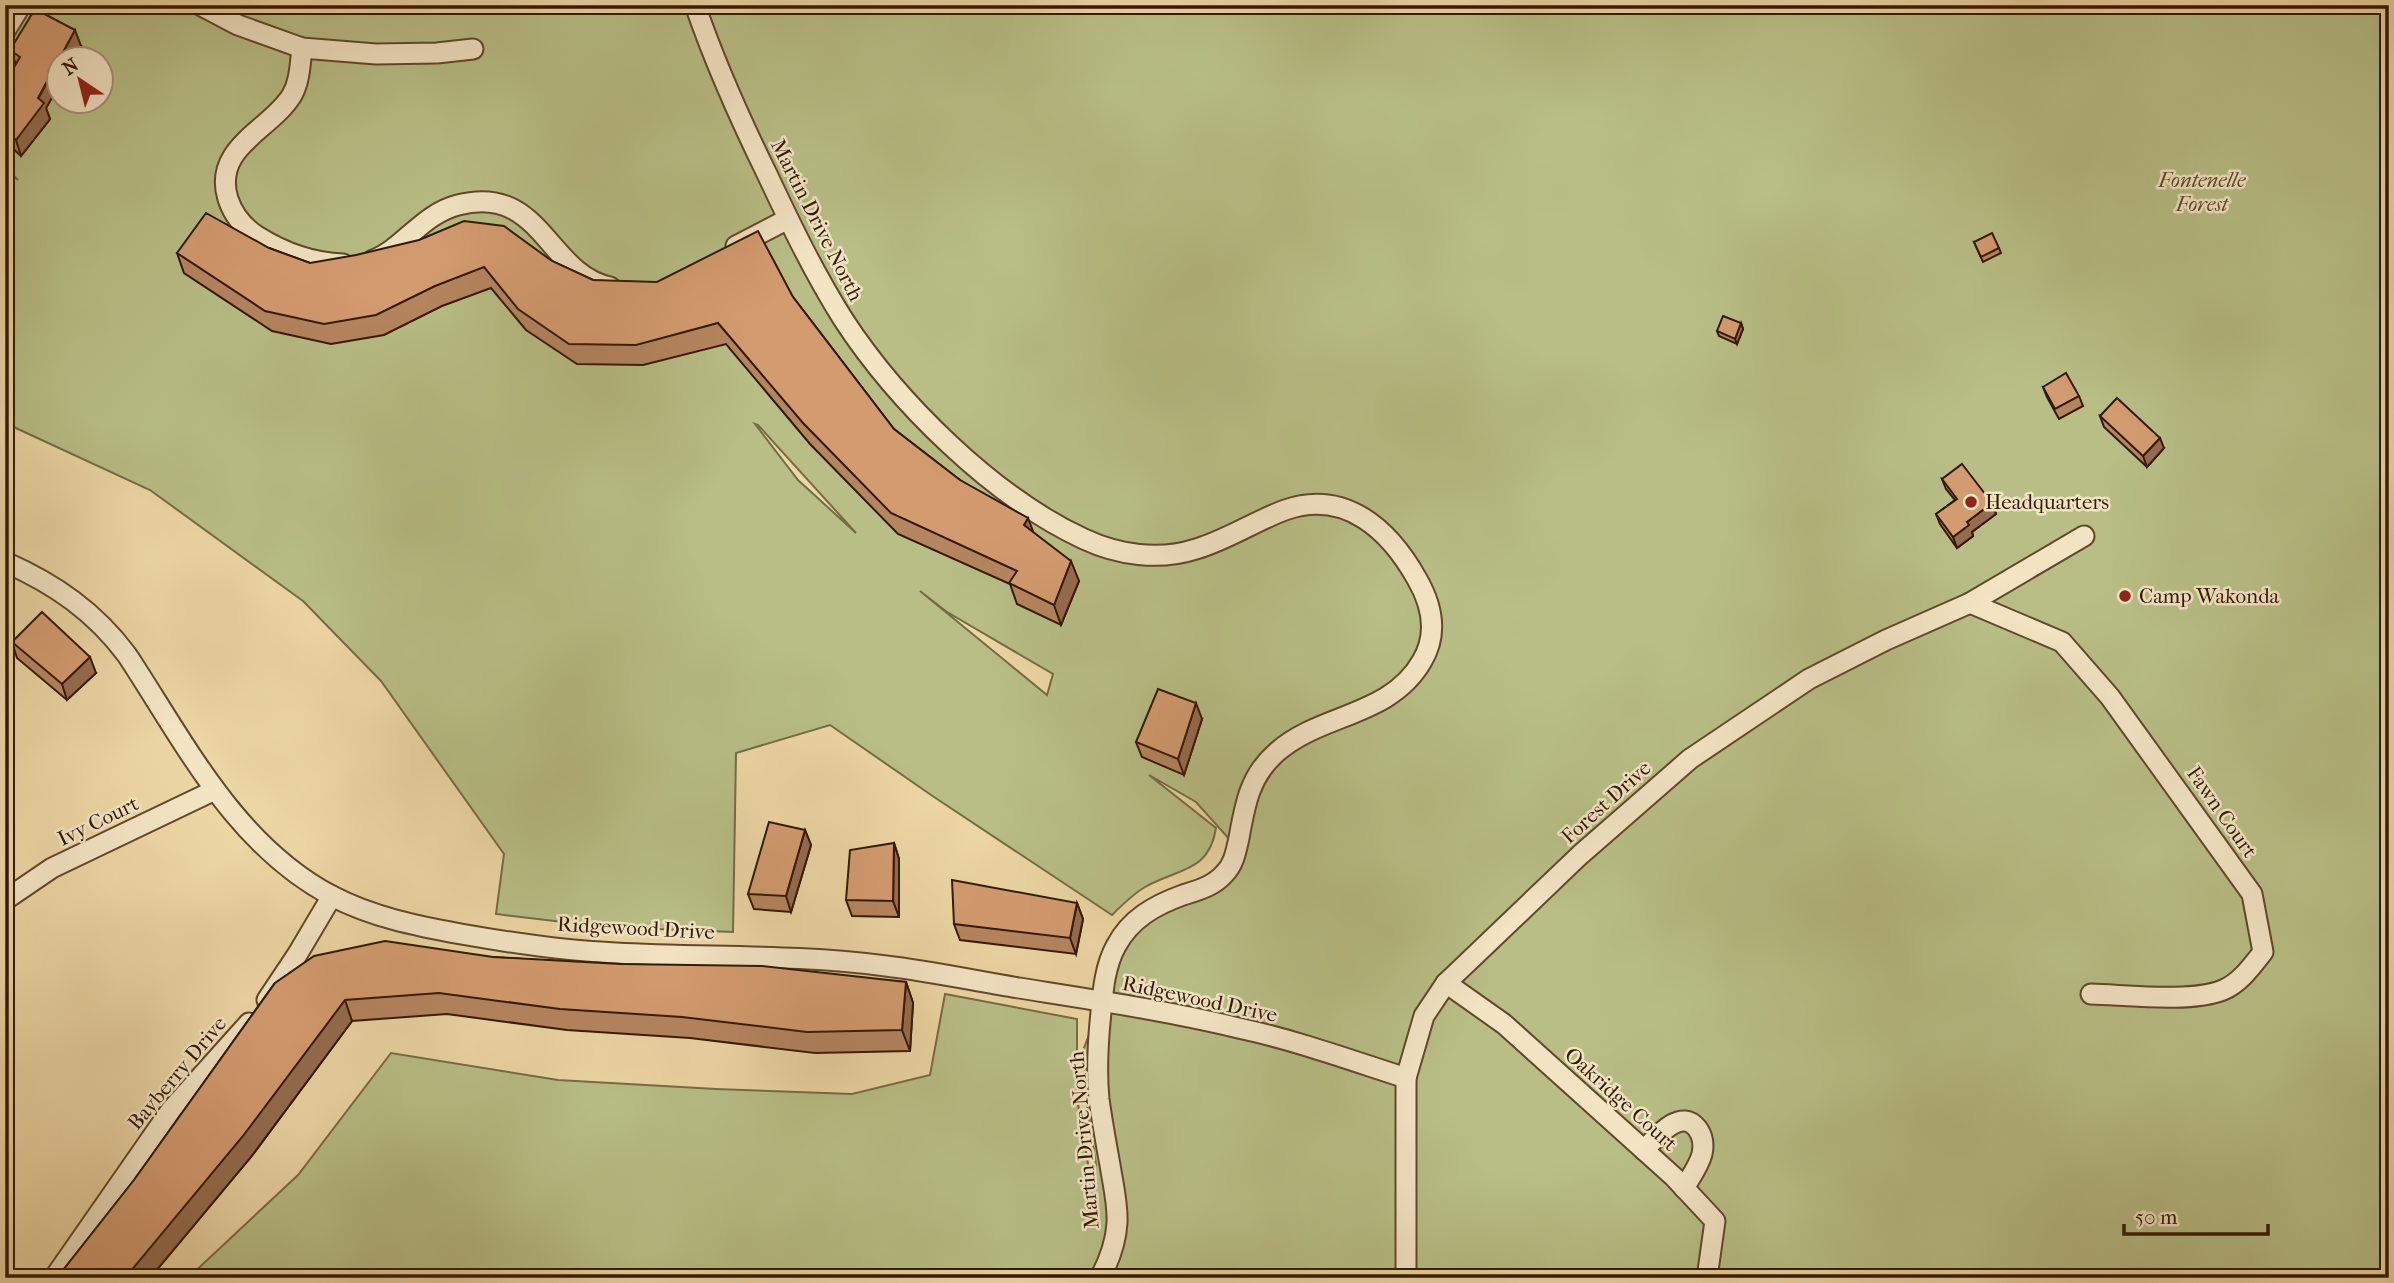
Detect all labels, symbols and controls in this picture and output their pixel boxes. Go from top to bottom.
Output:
north arrow [46,46,116,116]
text: N [59,53,84,80]
street label: Martin Drive North [766,135,868,305]
park label: Fontenelle Forest [2158,168,2246,216]
place label: Headquarters [1985,490,2109,514]
marker: Headquarters [1963,494,1979,510]
place label: Camp Wakonda [2139,584,2280,608]
marker: Camp Wakonda [2117,588,2133,604]
street label: Forest Drive [1556,756,1656,848]
street label: Fawn Court [2182,762,2262,863]
street label: Ivy Court [54,791,143,851]
street label: Ridgewood Drive [557,912,715,944]
street label: Ridgewood Drive [1120,971,1280,1027]
street label: Bayberry Drive [123,1011,231,1135]
street label: Oakridge Court [1560,1042,1682,1156]
street label: Martin Drive North [1064,1050,1104,1230]
scale bar [2124,1192,2268,1236]
text: 50 m [2135,1205,2178,1229]

